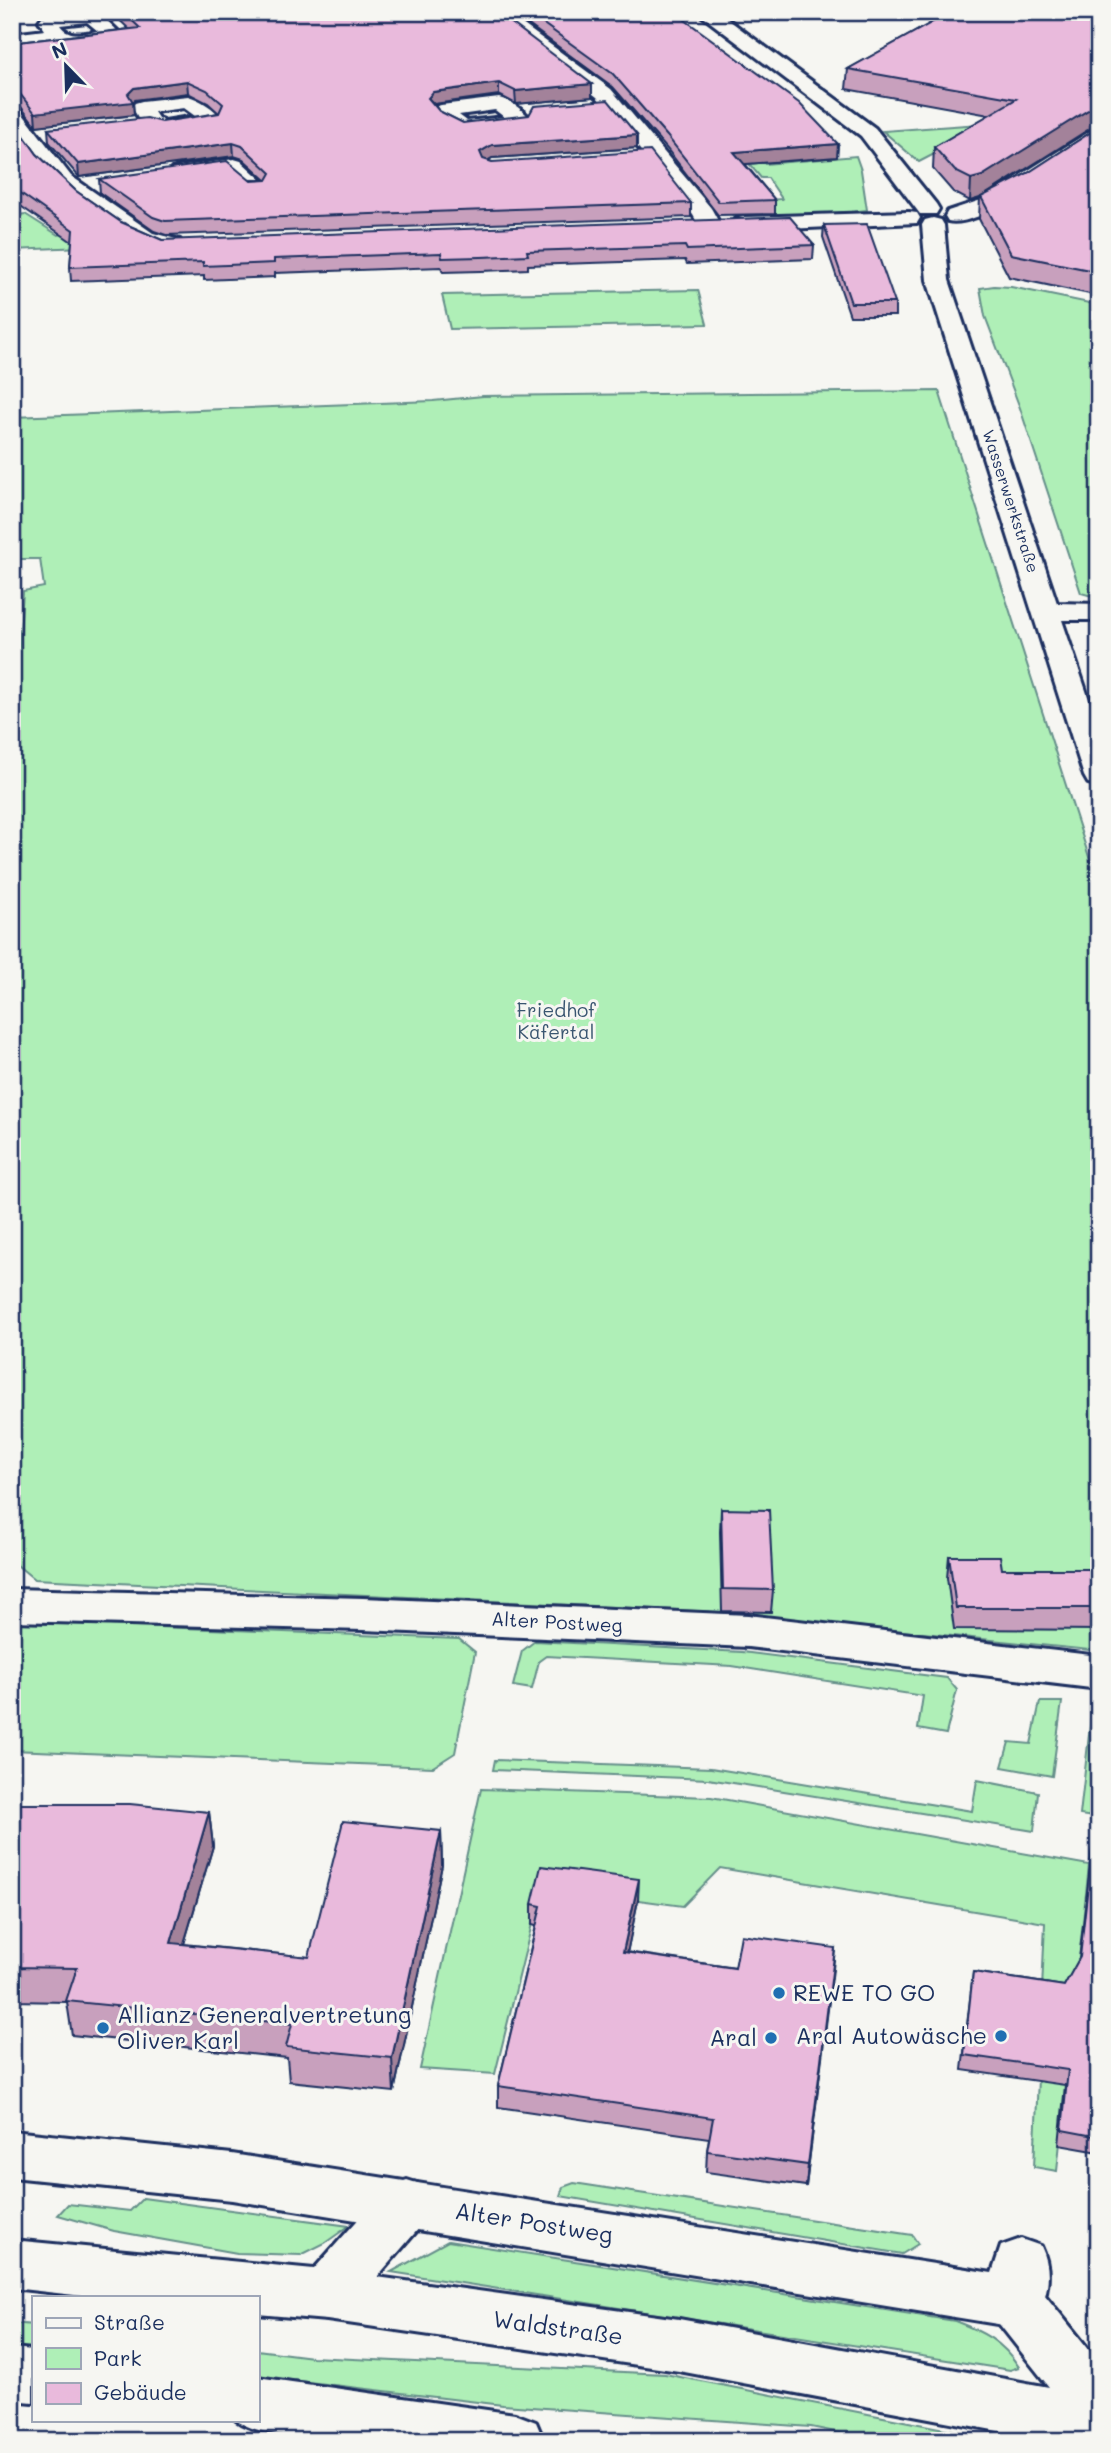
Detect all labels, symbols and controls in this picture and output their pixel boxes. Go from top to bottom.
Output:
north arrow [32,32,102,102]
text: N [48,36,71,64]
street label: Wasserwerkstraße [978,427,1045,575]
park label: Friedhof Käfertal [516,997,596,1044]
street label: Alter Postweg [491,1606,623,1637]
place label: REWE TO GO [793,1977,935,2007]
marker: REWE TO GO [771,1985,787,2001]
place label: Allianz Generalvertretung Oliver Karl [117,1999,411,2055]
marker: Allianz Generalvertretung Oliver Karl [95,2020,111,2036]
place label: Aral Autowäsche [796,2020,987,2050]
place label: Aral [709,2022,757,2052]
marker: Aral Autowäsche [993,2028,1009,2044]
marker: Aral [763,2030,779,2046]
street label: Alter Postweg [453,2195,615,2249]
legend [32,2296,259,2422]
street label: Waldstraße [491,2303,625,2351]
text: Straße [94,2308,165,2335]
text: Park [94,2344,142,2371]
text: Gebäude [94,2378,187,2405]

